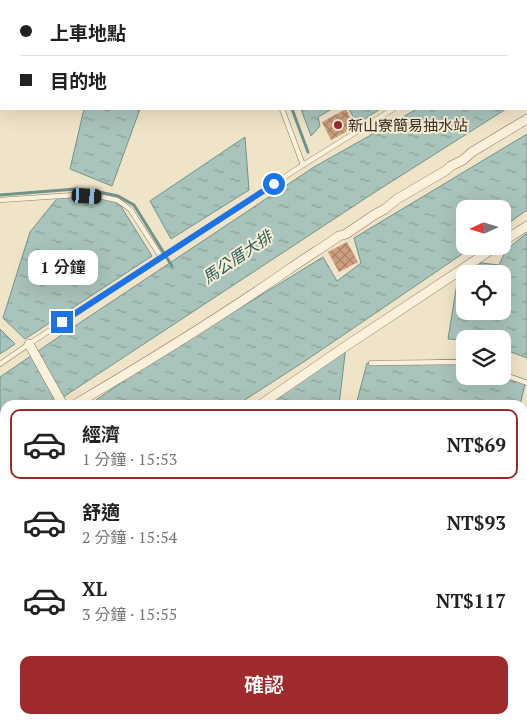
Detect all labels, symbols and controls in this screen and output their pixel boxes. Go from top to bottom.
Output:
text: 上車地點 [50,20,126,45]
text: 目的地 [50,68,107,93]
place label: 新山寮簡易抽水站 [348,115,468,135]
marker: 新山寮簡易抽水站 [332,119,344,131]
route start [263,173,285,195]
car [71,188,102,204]
north arrow [456,200,511,255]
map controls [456,200,511,385]
water label: 馬公厝大排 [198,224,278,288]
callout: 1 分鐘 [27,250,97,284]
text: 1 分鐘 [40,256,86,278]
button: locate [456,265,511,320]
route end [51,311,73,333]
button: layers [456,330,511,385]
text: 經濟 [82,421,120,446]
icon: car [22,422,67,467]
text: NT$69 [447,432,506,457]
text: 1 分鐘 · 15:53 [82,448,177,470]
text: 舒適 [82,499,120,524]
icon: car [22,500,67,545]
text: NT$93 [447,510,506,535]
text: 2 分鐘 · 15:54 [82,526,177,548]
text: XL [82,576,107,601]
icon: car [22,578,67,623]
text: NT$117 [436,588,506,613]
text: 3 分鐘 · 15:55 [82,603,177,625]
button: 確認 [20,656,508,714]

